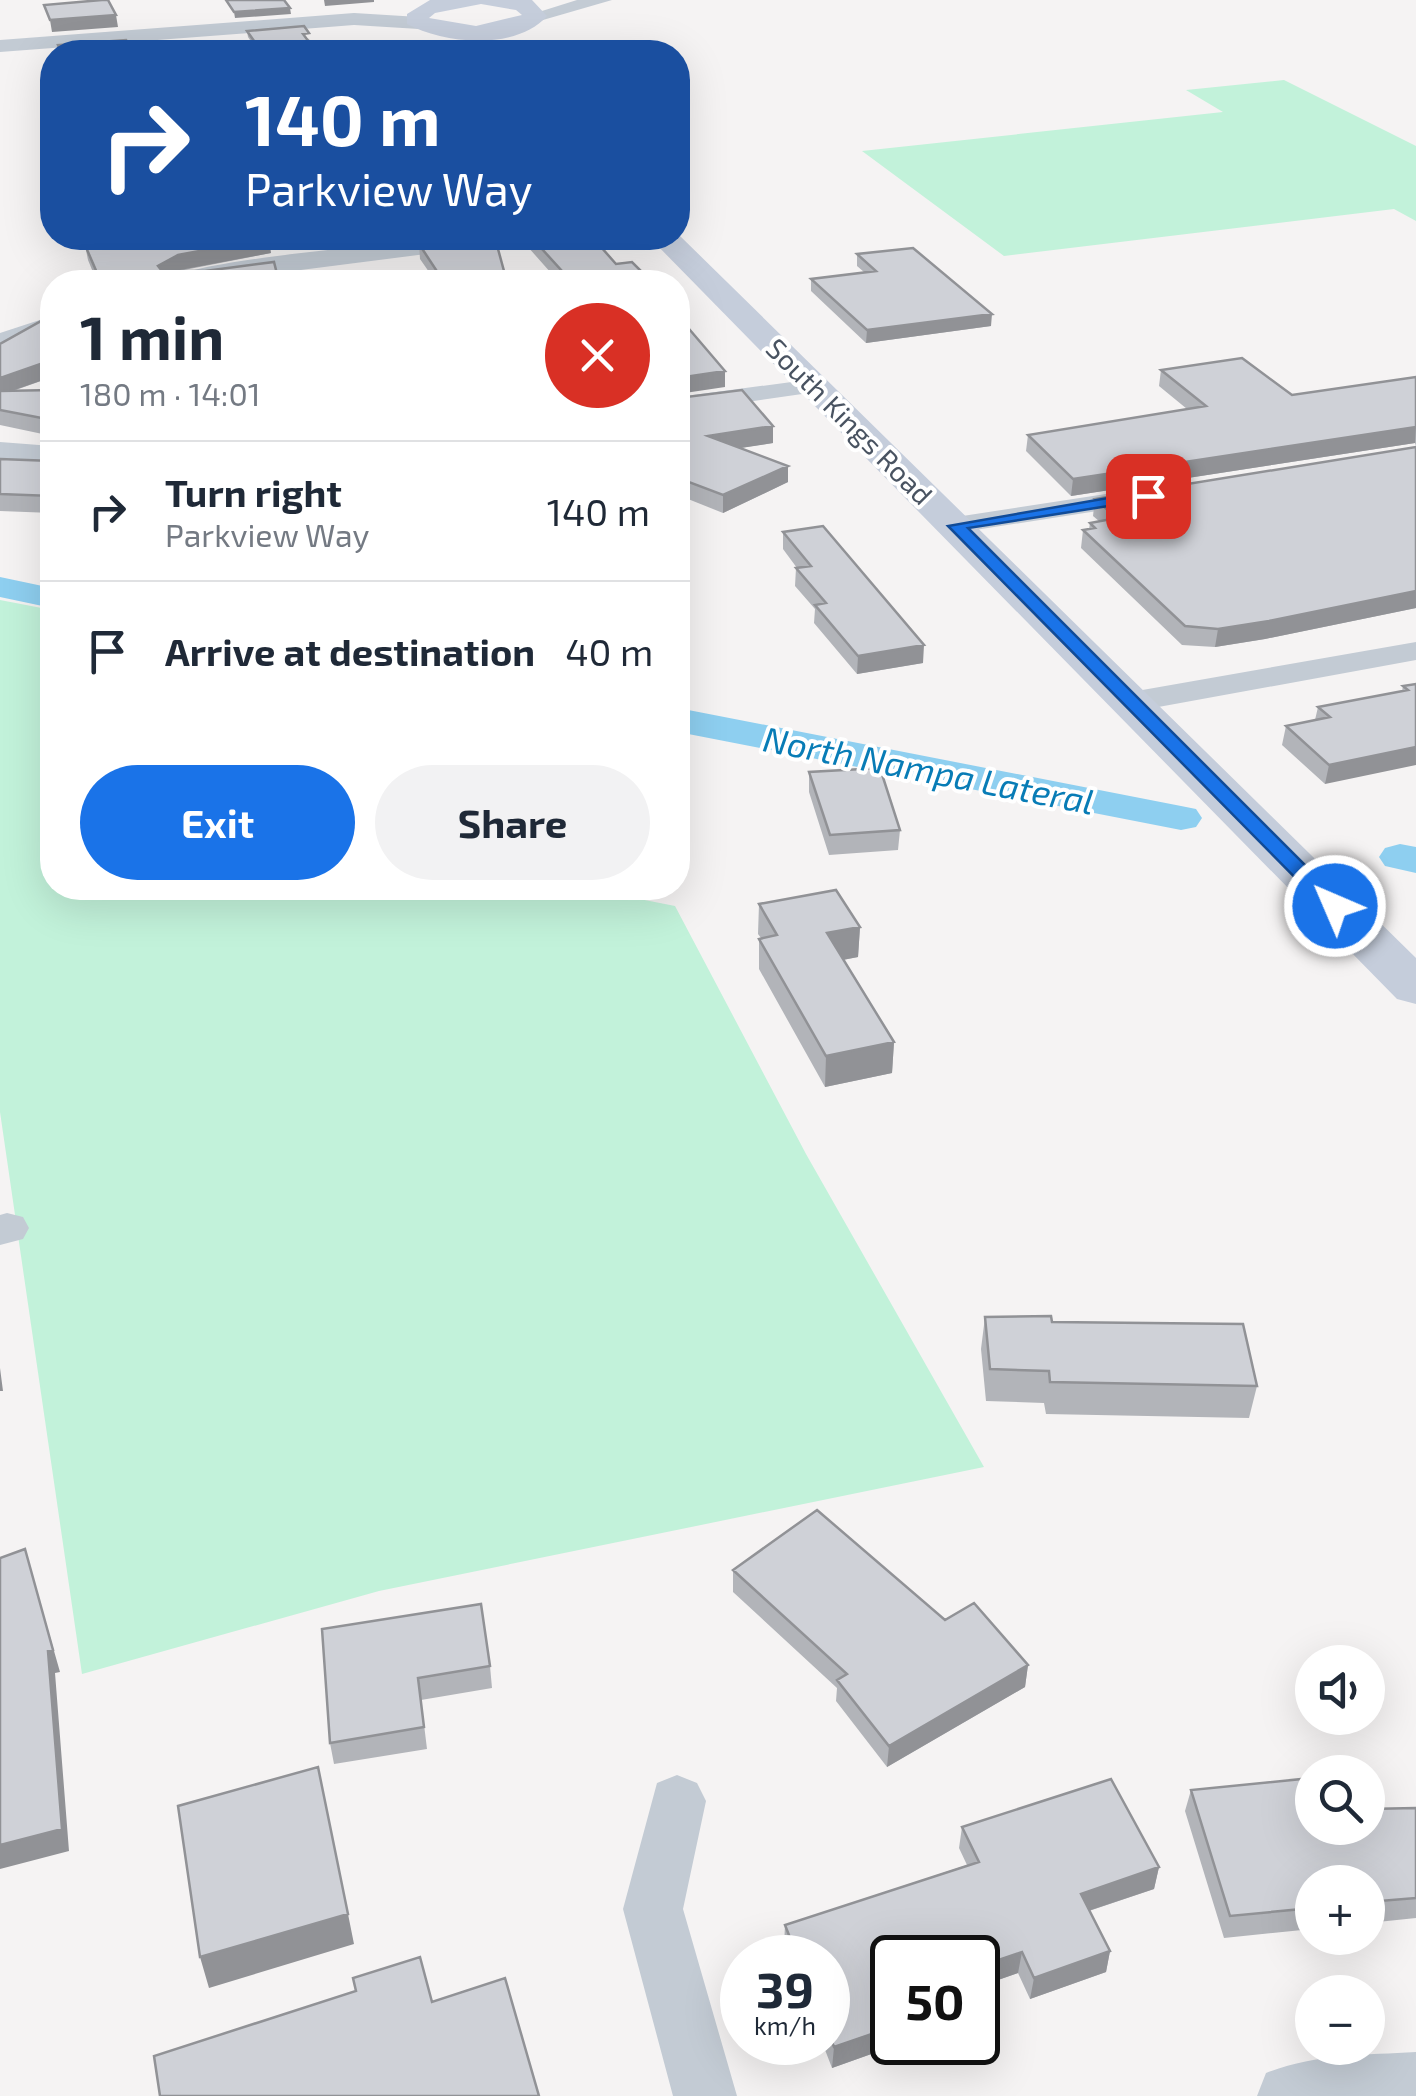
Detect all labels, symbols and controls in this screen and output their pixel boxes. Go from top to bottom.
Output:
text: 140 m [245,76,441,160]
icon: right [80,80,210,210]
text: Parkview Way [245,161,532,215]
text: 1 min [80,300,224,372]
button: close [545,303,650,408]
street label: South Kings Road [760,331,940,511]
text: 180 m · 14:01 [80,374,260,412]
pin [1106,454,1191,539]
text: Turn right [165,469,342,515]
icon: arrive [1121,469,1176,524]
icon: right [80,484,135,539]
text: 140 m [547,488,650,534]
text: Parkview Way [165,515,369,553]
icon: arrive [80,624,135,679]
text: Arrive at destination [165,628,535,674]
text: 40 m [565,628,653,674]
water label: North Nampa Lateral [760,716,1098,822]
button: Exit [80,765,355,880]
button: Share [375,765,650,880]
position arrow [1283,854,1387,958]
map controls [1295,1645,1385,2065]
button: sound [1295,1645,1385,1735]
button: search [1295,1755,1385,1845]
button: + [1295,1865,1385,1955]
speed limit sign: 50 [870,1935,1000,2065]
text: 39 [756,1958,814,2018]
button: − [1295,1975,1385,2065]
text: km/h [754,2010,816,2040]

